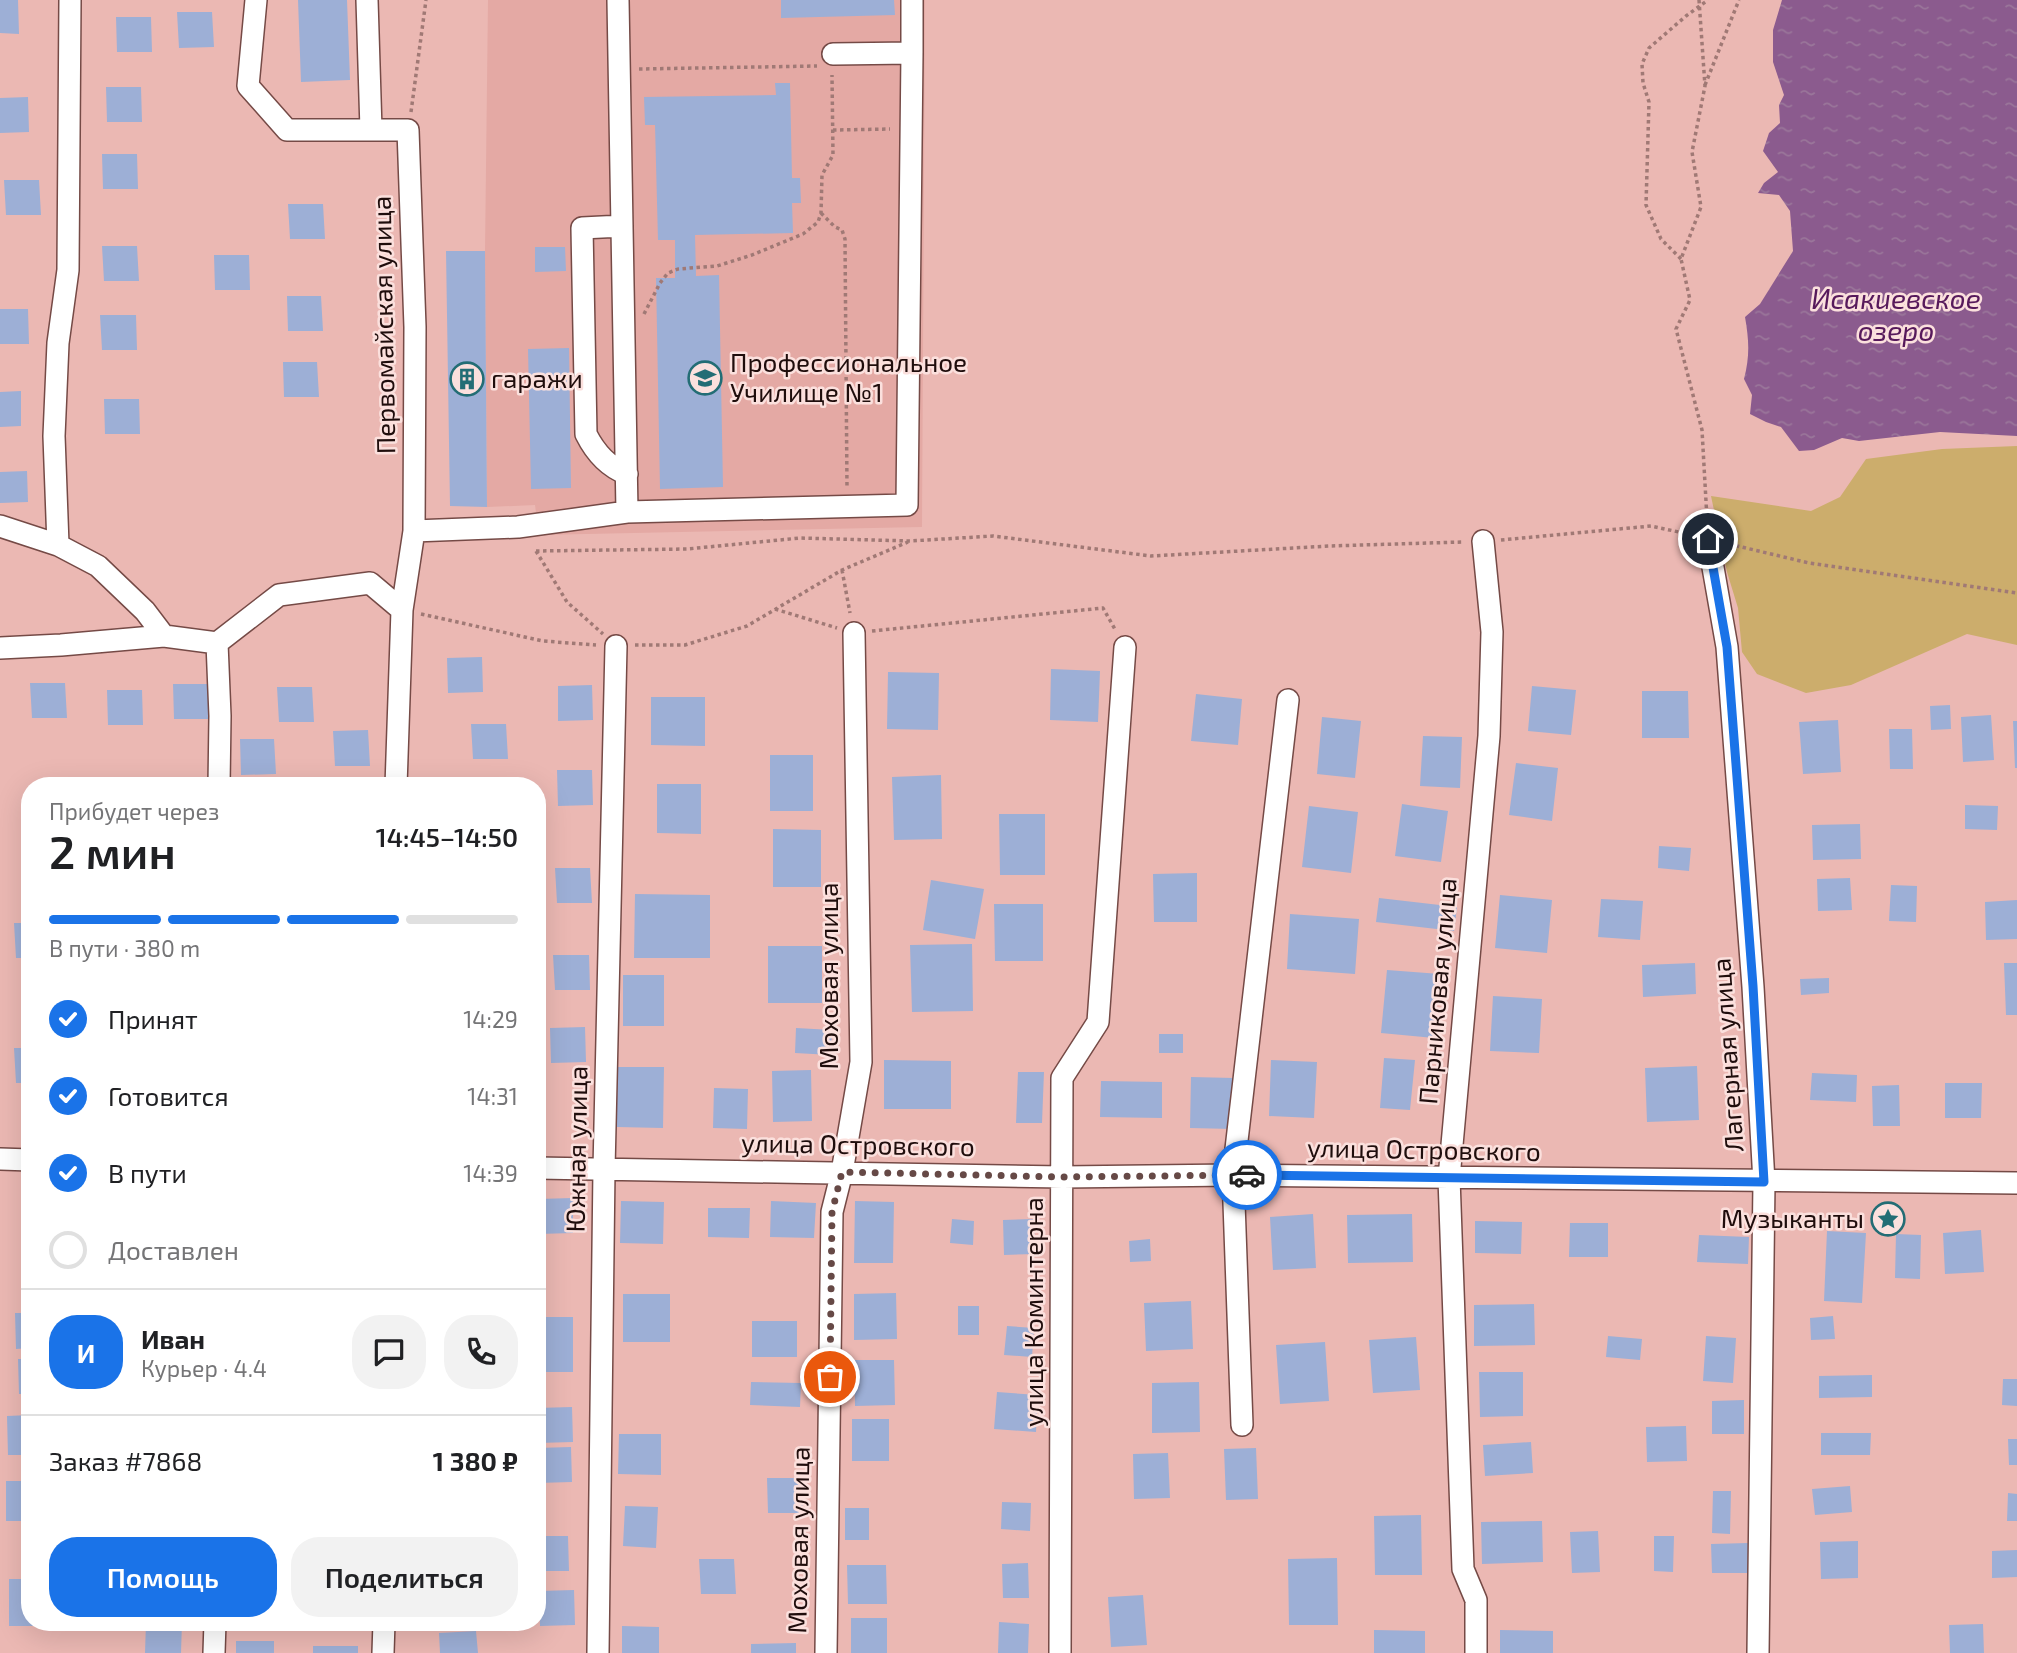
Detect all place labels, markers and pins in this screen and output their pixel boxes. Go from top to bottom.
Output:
place label: Профессиональное Училище №1 [730,346,967,407]
school or university icon: Профессиональное Училище №1 [686,359,724,397]
building icon: гаражи [448,360,486,398]
place label: гаражи [491,362,583,393]
pin [1678,509,1738,569]
place icon: Музыканты [1869,1200,1907,1238]
place label: Музыканты [1721,1202,1864,1234]
pin [800,1347,860,1407]

